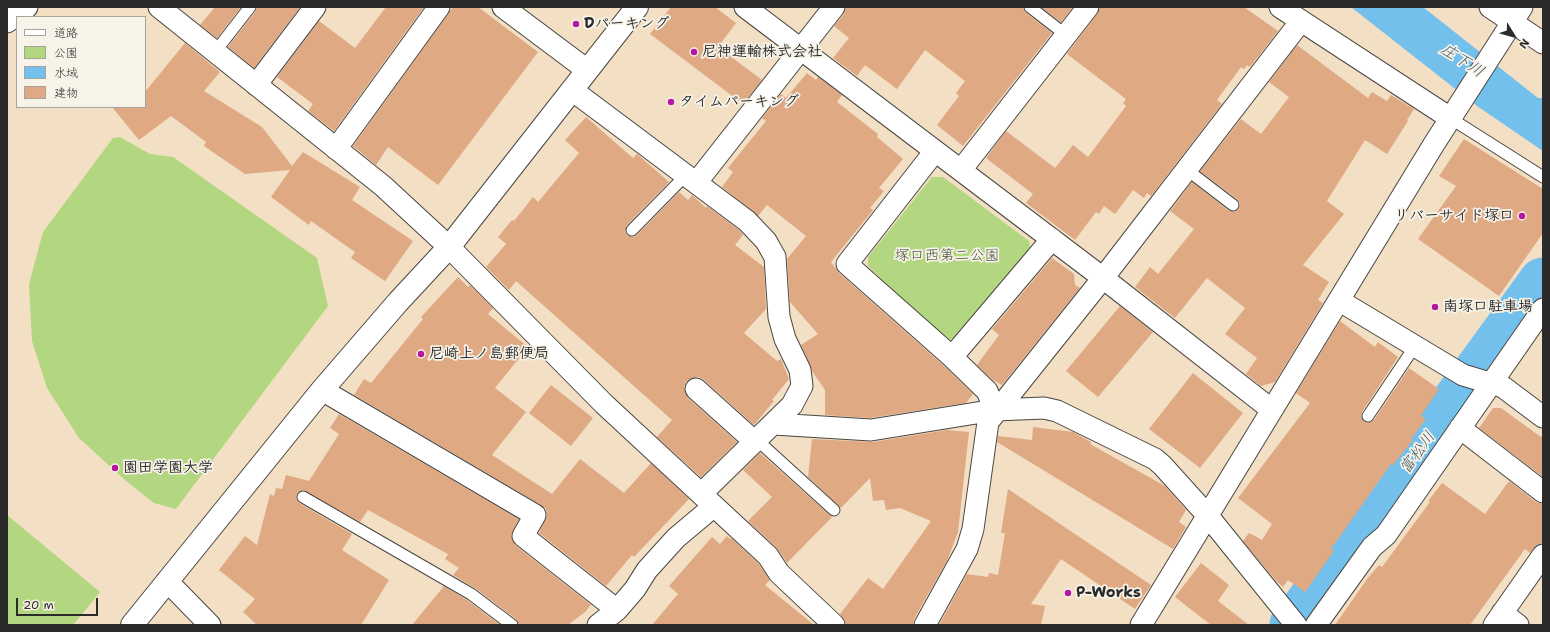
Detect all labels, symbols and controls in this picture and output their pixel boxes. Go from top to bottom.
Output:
place label: Dパーキング [584,15,670,33]
legend [16,16,146,108]
north arrow [1494,16,1534,56]
marker: Dパーキング [571,19,581,29]
text: 道路 [54,25,78,41]
text: N [1515,36,1533,52]
water label: 庄下川 [1437,40,1487,82]
place label: 尼神運輸株式会社 [702,43,822,61]
text: 公園 [54,45,78,61]
marker: 尼神運輸株式会社 [689,47,699,57]
text: 水域 [54,65,78,81]
text: 建物 [54,85,78,101]
place label: タイムパーキング [679,93,799,111]
marker: タイムパーキング [666,97,676,107]
place label: リバーサイド塚口 [1394,207,1514,225]
marker: リバーサイド塚口 [1517,211,1527,221]
park label: 塚口西第二公園 [895,247,999,265]
place label: 南塚口駐車場 [1443,298,1533,316]
marker: 南塚口駐車場 [1430,302,1440,312]
place label: 尼崎上ノ島郵便局 [429,345,549,363]
marker: 尼崎上ノ島郵便局 [416,349,426,359]
water label: 富松川 [1396,428,1440,478]
place label: 園田学園大学 [123,459,213,477]
marker: 園田学園大学 [110,463,120,473]
place label: P-Works [1076,584,1141,602]
marker: P-Works [1063,588,1073,598]
scale bar [18,590,100,616]
text: 20 m [23,597,54,613]

